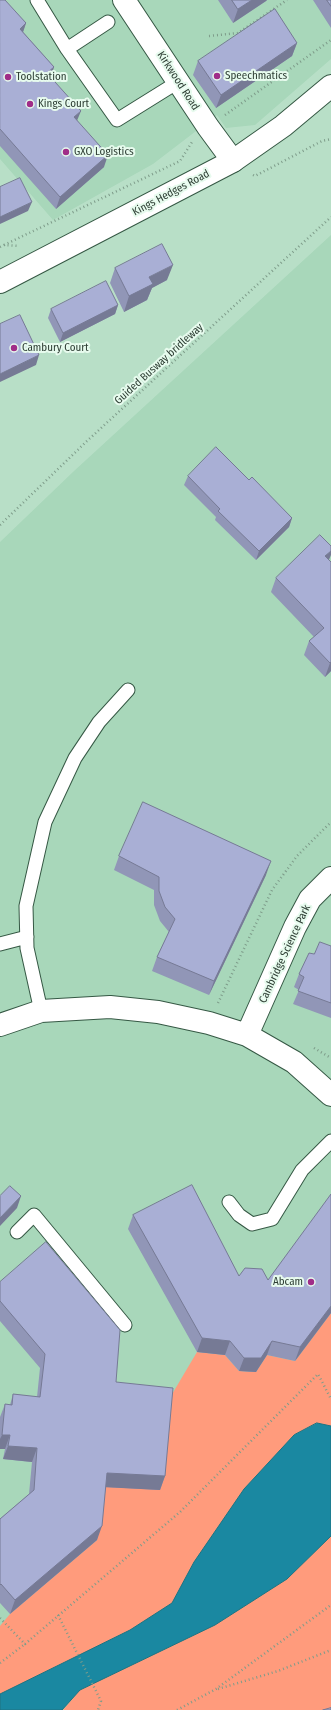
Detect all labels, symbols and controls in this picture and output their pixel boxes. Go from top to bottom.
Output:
street label: Kirkwood Road [154,49,202,113]
place label: Speechmatics [225,69,287,83]
place label: Toolstation [16,70,67,84]
marker: Speechmatics [212,71,222,81]
marker: Toolstation [3,72,13,82]
place label: Kings Court [38,97,89,111]
marker: Kings Court [25,99,35,109]
place label: GXO Logistics [74,145,134,159]
marker: GXO Logistics [61,147,71,157]
street label: Kings Hedges Road [130,167,212,219]
street label: Guided Busway bridleway [112,321,206,407]
place label: Cambury Court [22,341,89,355]
marker: Cambury Court [9,343,19,353]
street label: Cambridge Science Park [256,903,314,1005]
place label: Abcam [273,1275,303,1289]
marker: Abcam [306,1277,316,1287]

